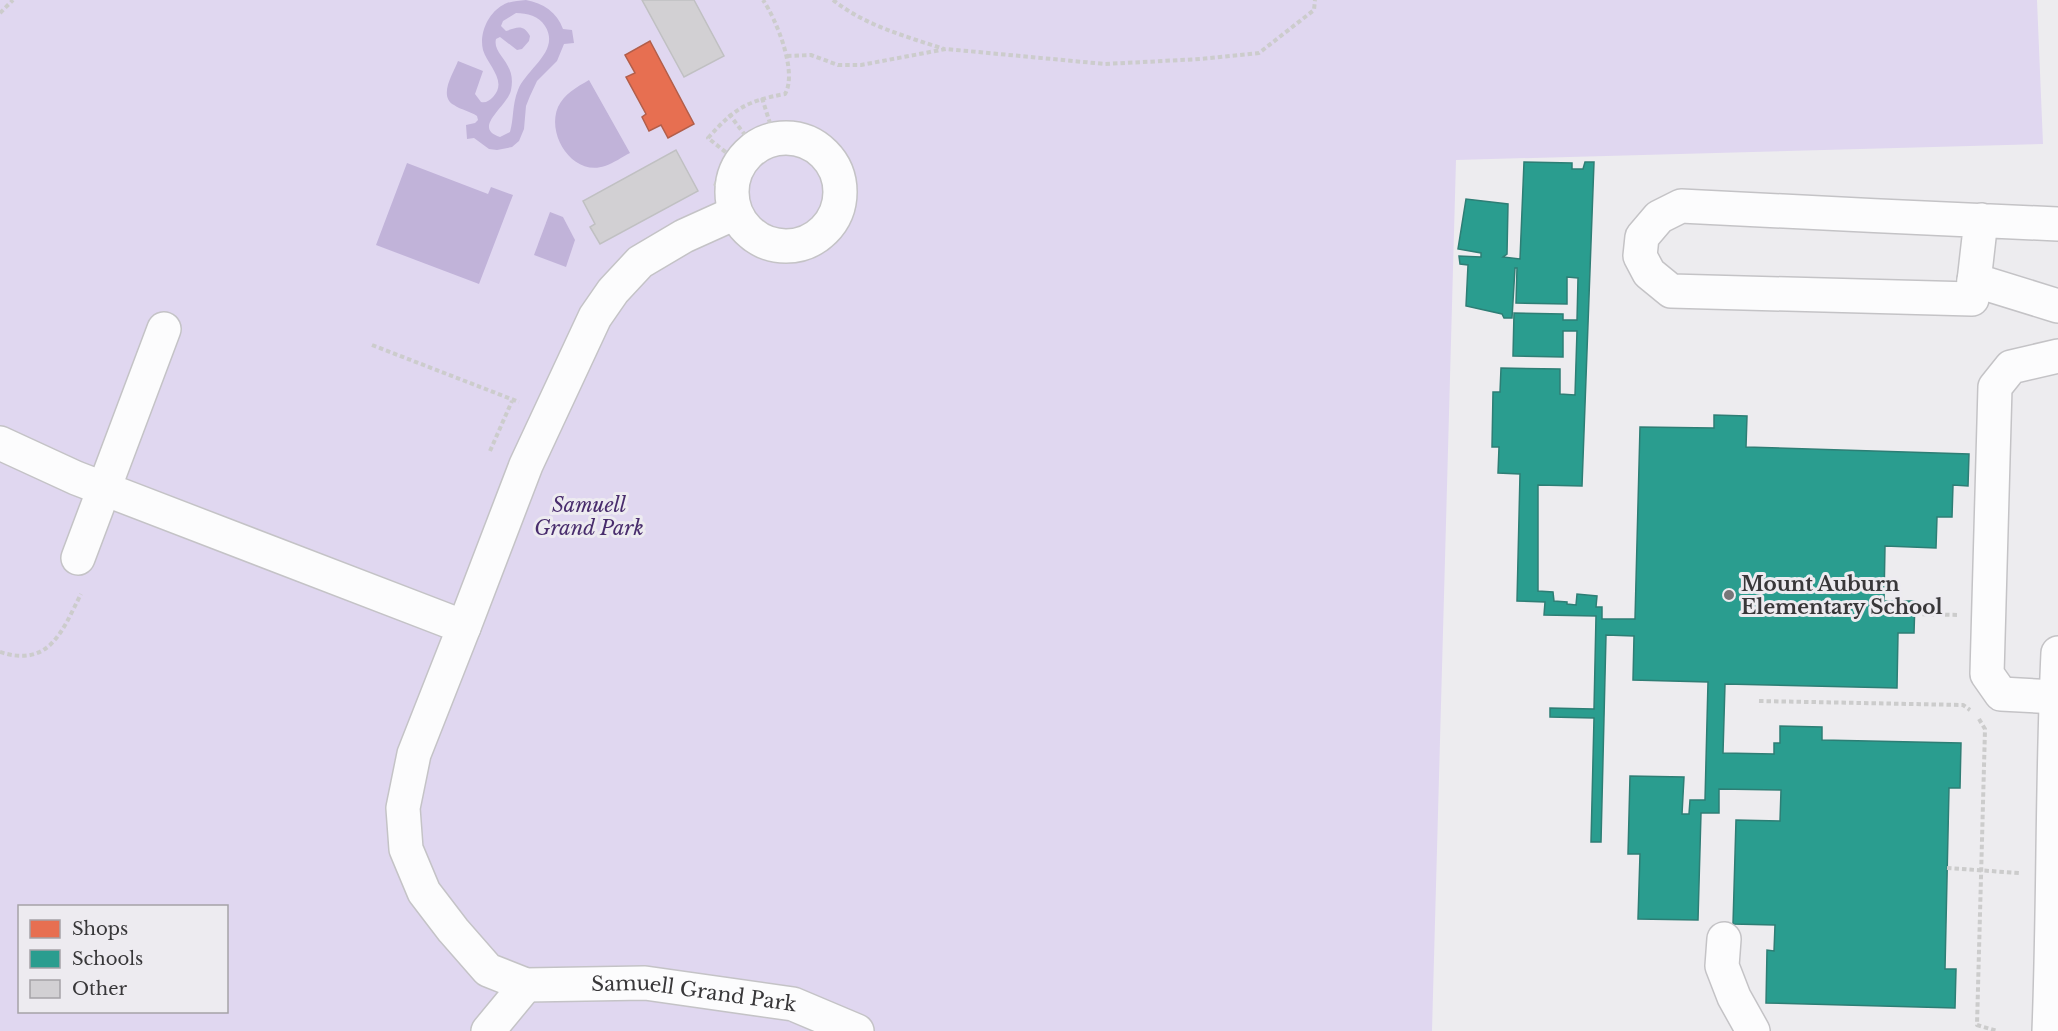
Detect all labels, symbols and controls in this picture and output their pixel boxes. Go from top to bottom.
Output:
park label: Samuell Grand Park [534,493,644,540]
place label: Mount Auburn Elementary School [1741,572,1942,619]
marker: Mount Auburn Elementary School [1722,588,1736,602]
legend [18,905,228,1013]
text: Shops [72,918,128,940]
text: Schools [72,948,143,970]
street label: Samuell Grand Park [591,971,799,1016]
text: Other [72,978,128,1000]

